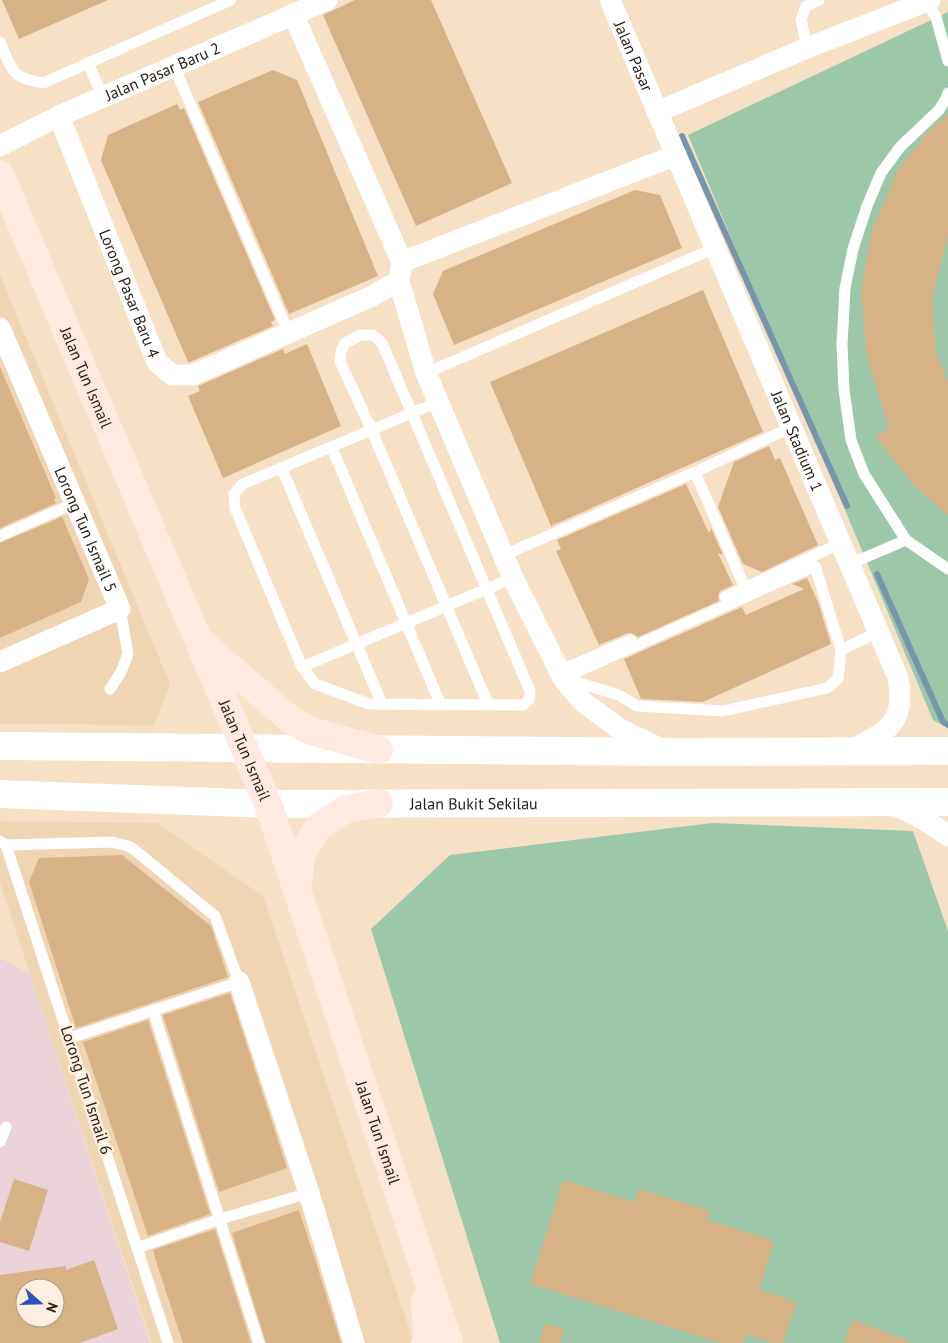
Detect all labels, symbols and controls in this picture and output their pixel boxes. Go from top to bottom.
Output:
street label: Jalan Pasar [610,17,658,95]
street label: Jalan Pasar Baru 2 [101,38,223,105]
street label: Lorong Pasar Baru 4 [95,226,164,361]
street label: Jalan Tun Ismail [56,323,117,431]
street label: Jalan Stadium 1 [767,386,828,494]
street label: Lorong Tun Ismail 5 [50,464,122,595]
street label: Jalan Tun Ismail [214,696,276,804]
street label: Jalan Bukit Sekilau [409,793,538,814]
street label: Lorong Tun Ismail 6 [57,1023,117,1157]
street label: Jalan Tun Ismail [351,1077,405,1187]
north arrow [15,1278,65,1328]
text: N [42,1300,62,1315]

